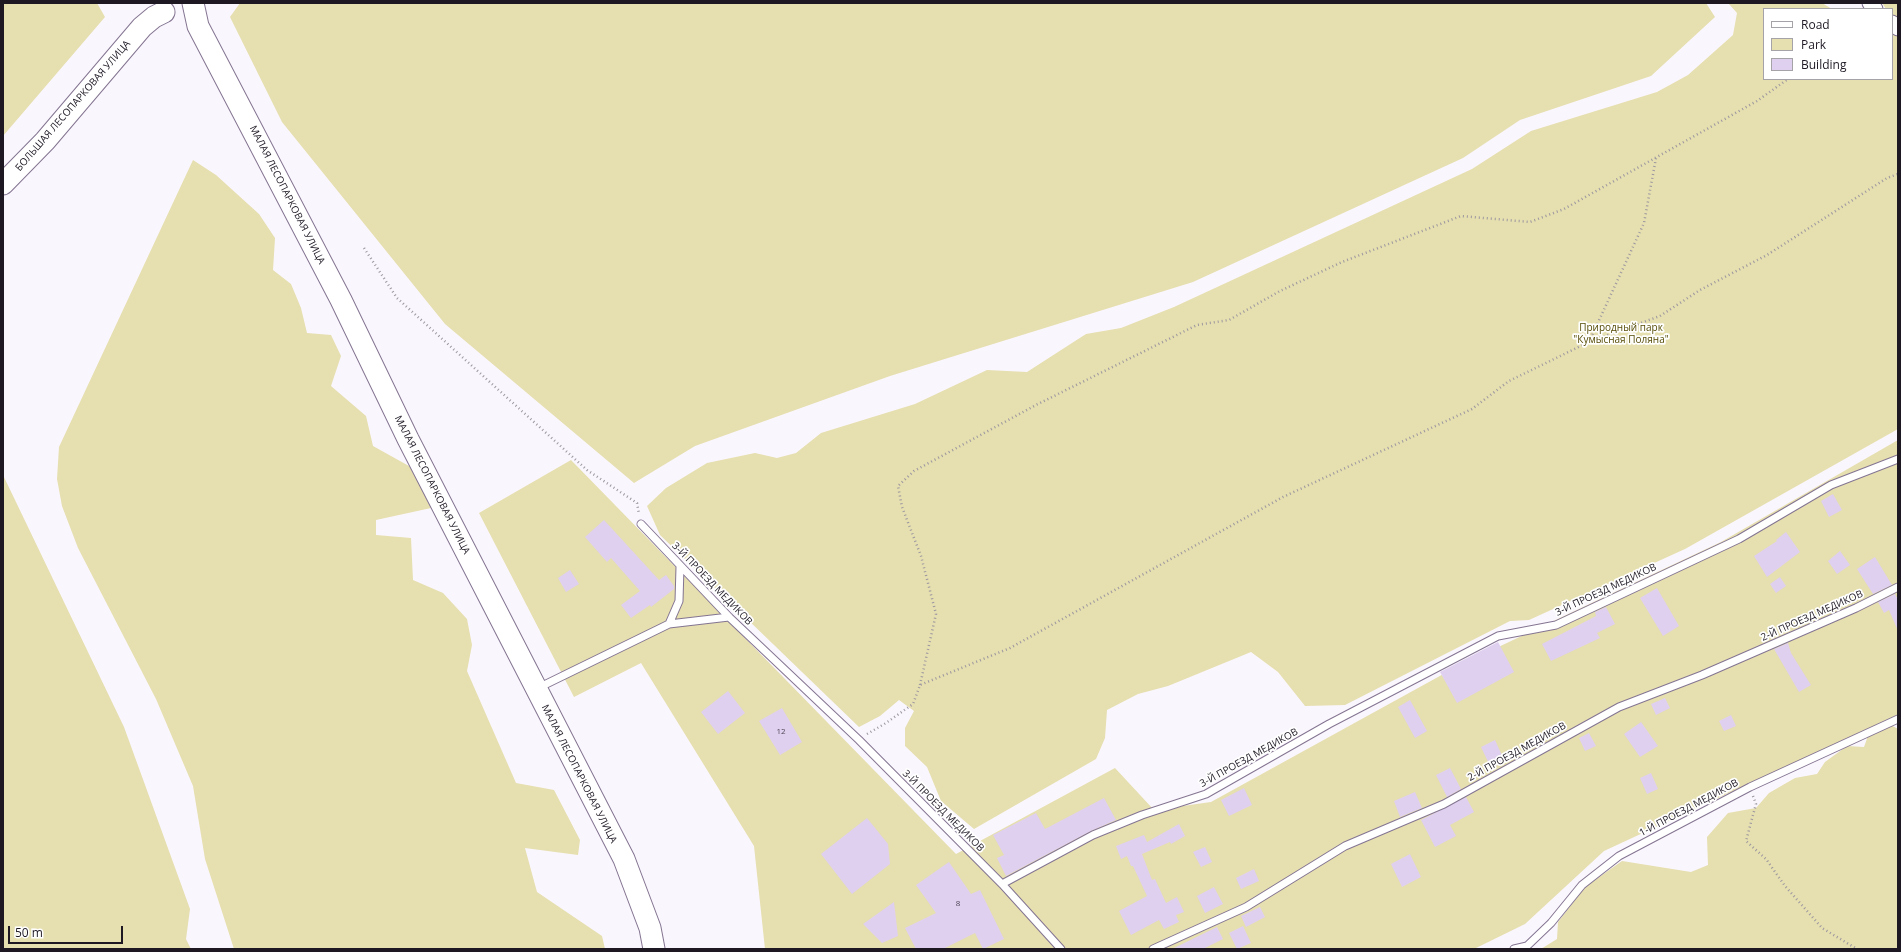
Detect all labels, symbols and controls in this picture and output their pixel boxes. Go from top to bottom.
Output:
legend [1763,8,1893,80]
text: Road [1801,16,1830,33]
text: Park [1801,36,1826,53]
street label: БОЛЬШАЯ ЛЕСОПАРКОВАЯ УЛИЦА [13,38,133,174]
text: Building [1801,56,1846,73]
street label: МАЛАЯ ЛЕСОПАРКОВАЯ УЛИЦА [247,124,327,266]
park label: Природный парк "Кумысная Поляна" [1573,322,1669,346]
street label: МАЛАЯ ЛЕСОПАРКОВАЯ УЛИЦА [392,414,472,556]
street label: 3-Й ПРОЕЗД МЕДИКОВ [669,540,755,628]
street label: 3-Й ПРОЕЗД МЕДИКОВ [1553,561,1659,619]
street label: 2-Й ПРОЕЗД МЕДИКОВ [1759,588,1865,644]
street label: МАЛАЯ ЛЕСОПАРКОВАЯ УЛИЦА [539,703,619,845]
street label: 2-Й ПРОЕЗД МЕДИКОВ [1466,720,1568,784]
street label: 3-Й ПРОЕЗД МЕДИКОВ [1198,726,1300,790]
house number: 12 [776,727,786,737]
street label: 3-Й ПРОЕЗД МЕДИКОВ [900,768,986,854]
street label: 1-Й ПРОЕЗД МЕДИКОВ [1637,777,1741,839]
house number: 8 [956,899,960,909]
scale bar [10,918,125,944]
text: 50 m [15,924,43,941]

